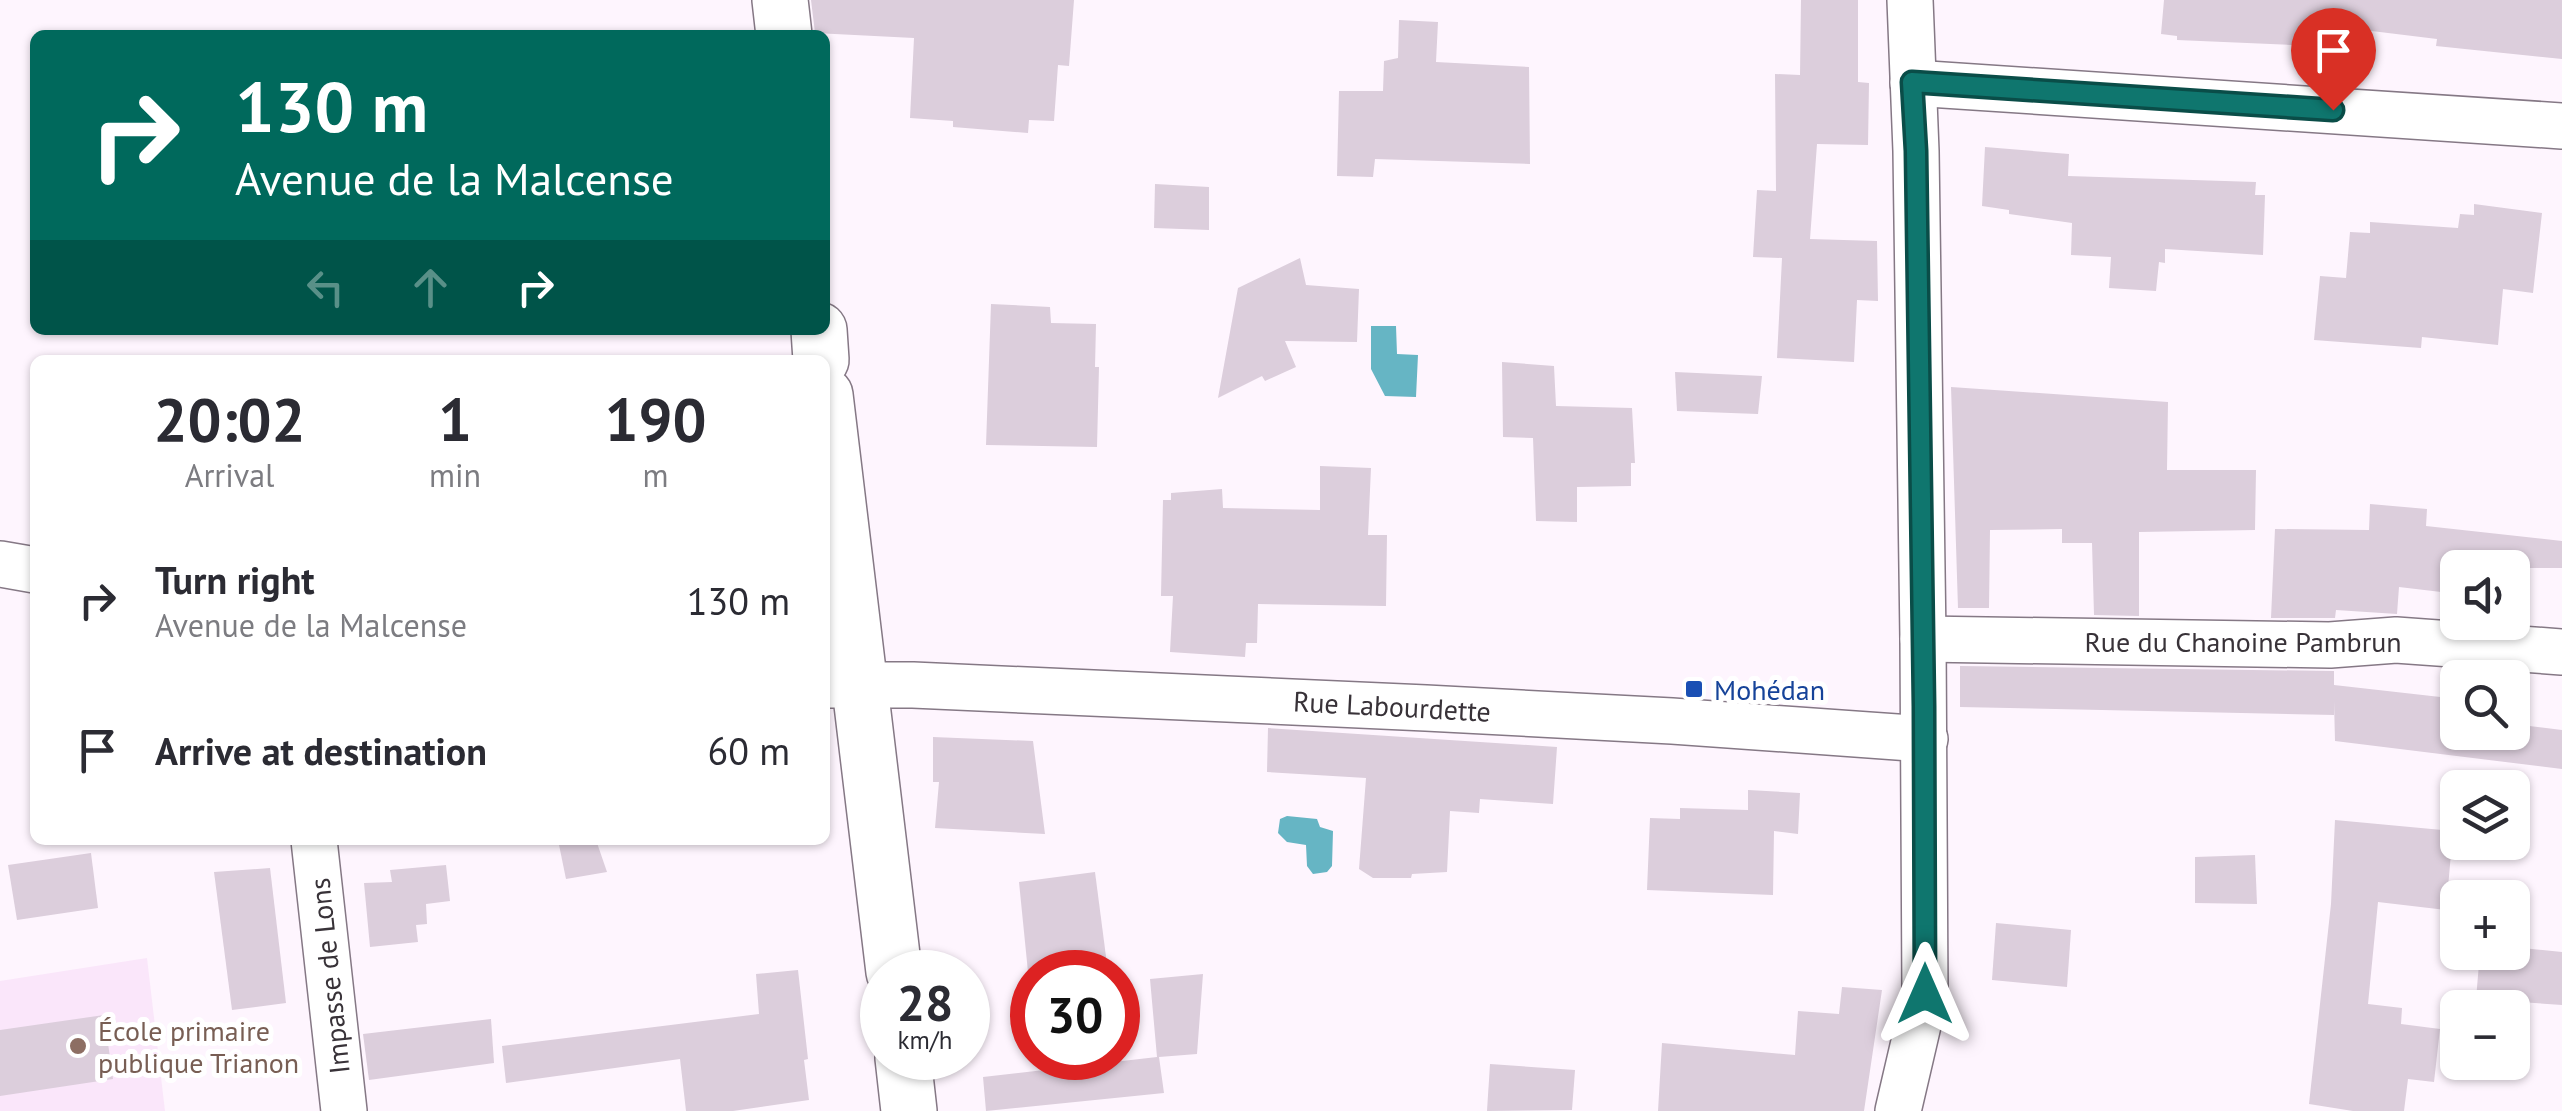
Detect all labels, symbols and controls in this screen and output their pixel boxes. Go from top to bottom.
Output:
pin [2291,8,2376,111]
icon: arrive [2306,23,2361,78]
text: 130 m [235,61,428,151]
icon: right [70,70,200,200]
text: Avenue de la Malcense [235,149,674,207]
icon: left [298,260,353,315]
icon: ahead [403,260,458,315]
icon: right [508,260,563,315]
text: 20:02 [153,380,306,458]
text: 1 [438,380,472,458]
text: 190 [605,380,707,458]
text: Arrival [185,454,274,496]
text: min [429,454,481,496]
text: m [643,454,669,496]
map controls [2440,550,2530,1080]
button: sound [2440,550,2530,640]
text: Turn right [155,555,315,604]
icon: right [70,573,125,628]
text: 130 m [687,576,790,625]
text: Avenue de la Malcense [155,604,467,646]
street label: Rue du Chanoine Pambrun [2084,623,2402,660]
button: search [2440,660,2530,750]
place label: Mohédan [1714,671,1825,708]
marker: Mohédan [1683,678,1705,700]
street label: Rue Labourdette [1292,682,1492,730]
icon: arrive [70,723,125,778]
text: Arrive at destination [155,726,487,775]
text: 60 m [708,726,790,775]
button: layers [2440,770,2530,860]
street label: Impasse de Lons [300,876,358,1076]
button: + [2440,880,2530,970]
position arrow [1873,942,1977,1046]
speed limit sign: 30 [1010,950,1140,1080]
text: 28 [897,970,953,1035]
button: − [2440,990,2530,1080]
place label: École primaire publique Trianon [98,1012,299,1081]
text: km/h [898,1024,952,1056]
marker: École primaire publique Trianon [67,1035,89,1057]

